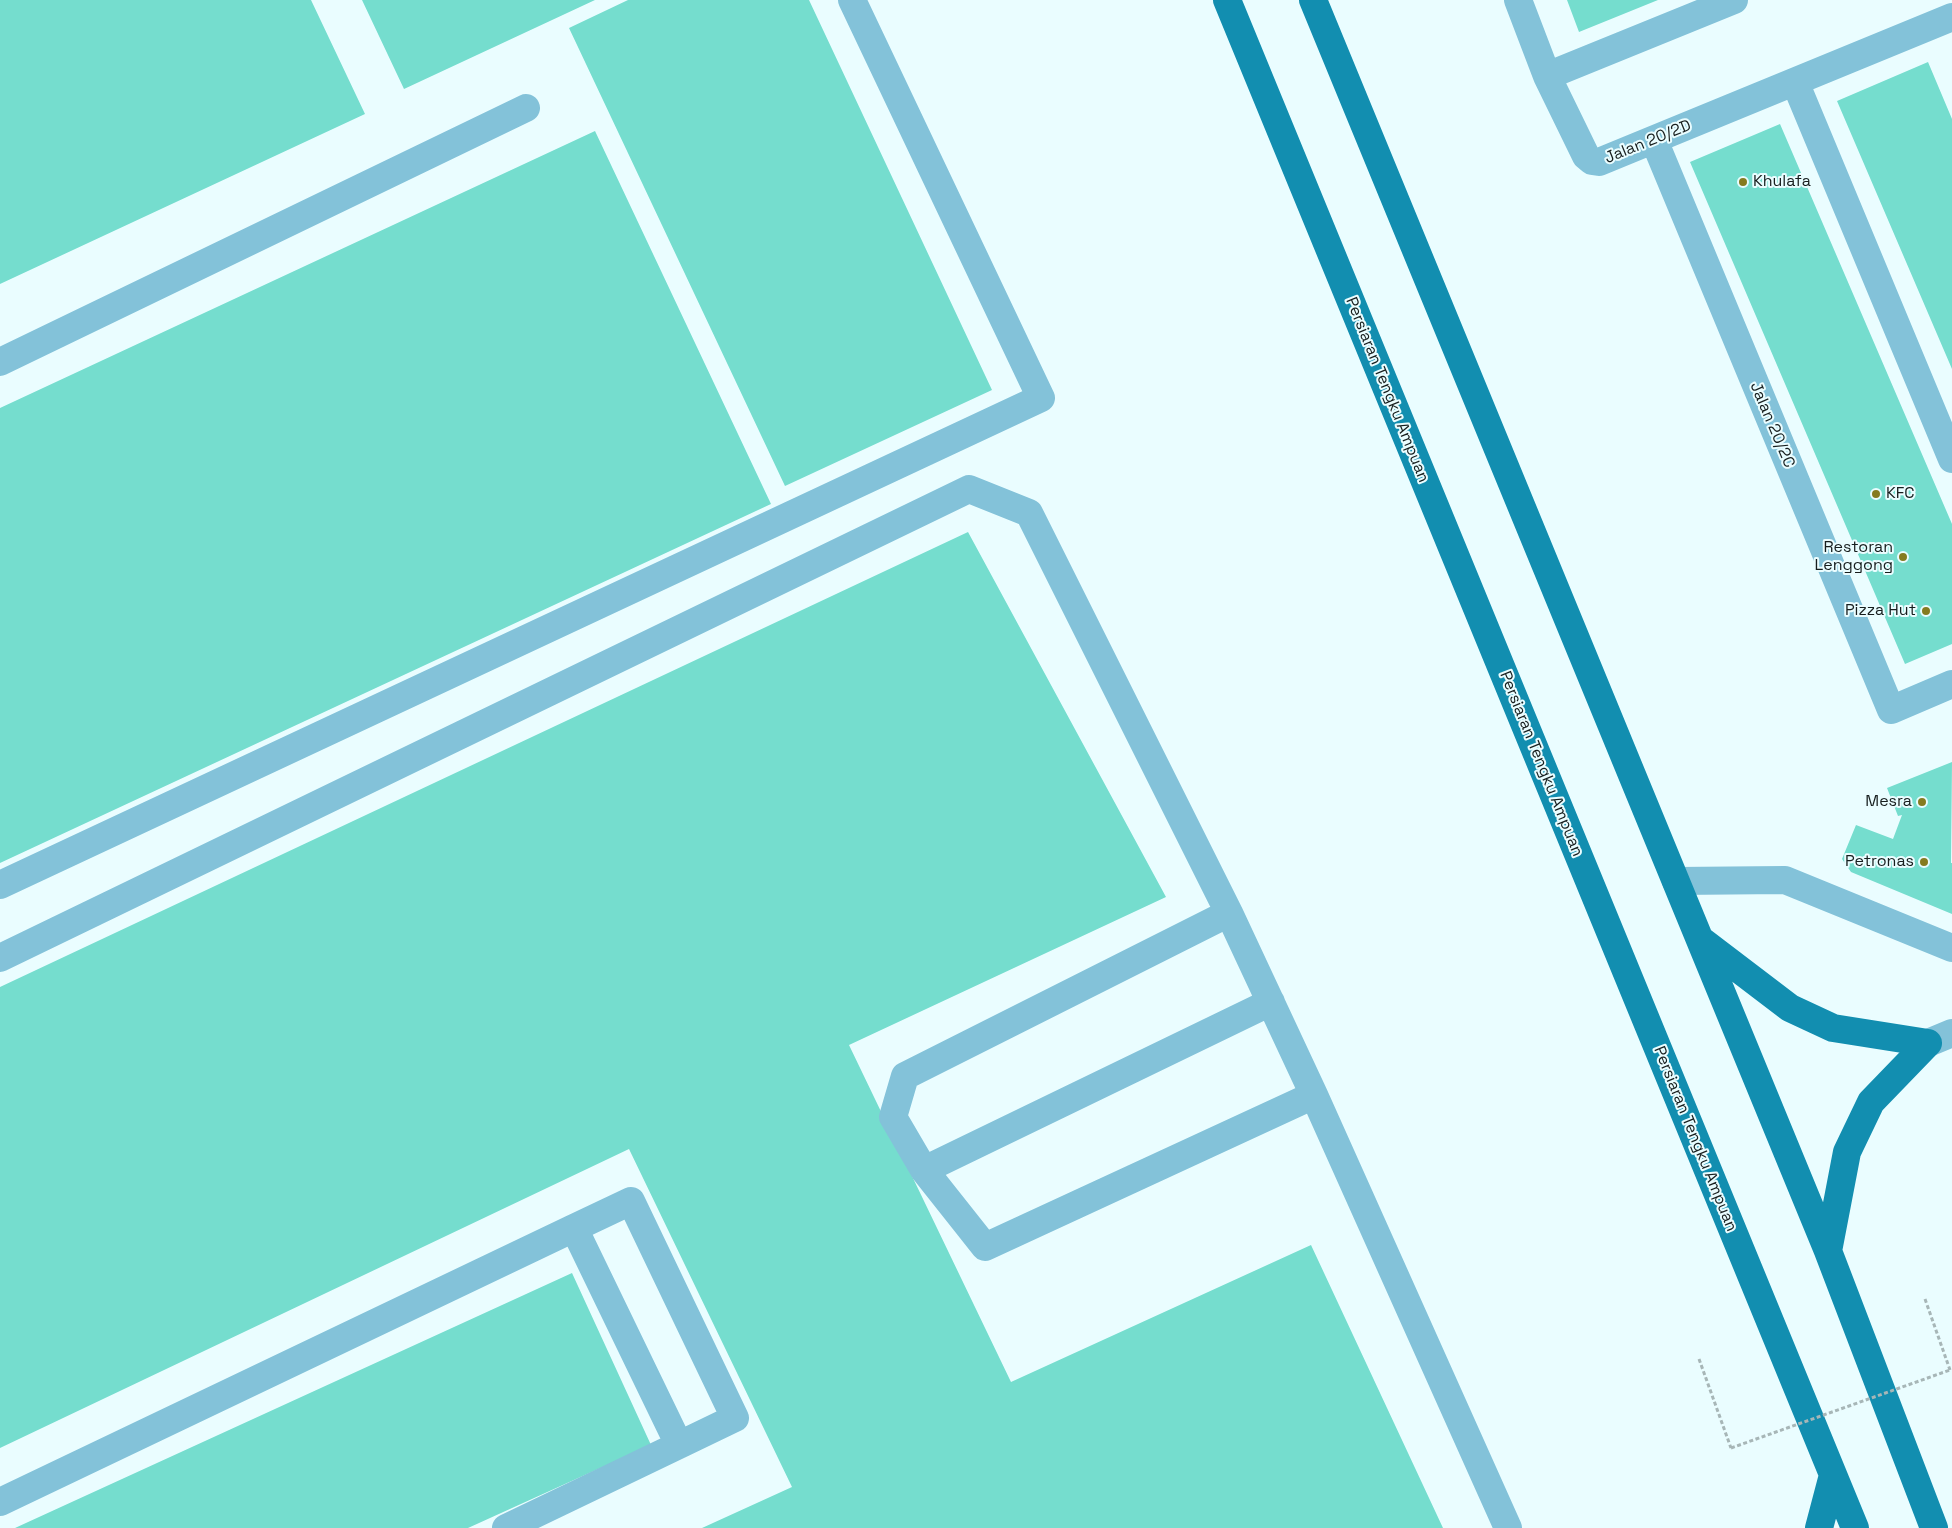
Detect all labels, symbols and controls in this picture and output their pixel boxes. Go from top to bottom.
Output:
street label: Jalan 20/2D [1602,116,1694,168]
place label: Khulafa [1753,172,1811,192]
marker: Khulafa [1737,176,1749,188]
street label: Persiaran Tengku Ampuan [1341,295,1433,485]
street label: Jalan 20/2C [1745,379,1799,471]
place label: KFC [1886,484,1915,504]
marker: KFC [1870,488,1882,500]
place label: Restoran Lenggong [1815,538,1893,576]
marker: Restoran Lenggong [1897,551,1909,563]
place label: Pizza Hut [1845,601,1916,621]
marker: Pizza Hut [1920,605,1932,617]
street label: Persiaran Tengku Ampuan [1495,669,1587,859]
place label: Mesra [1865,792,1912,812]
marker: Mesra [1916,796,1928,808]
place label: Petronas [1845,852,1914,872]
marker: Petronas [1918,856,1930,868]
street label: Persiaran Tengku Ampuan [1649,1044,1741,1234]

